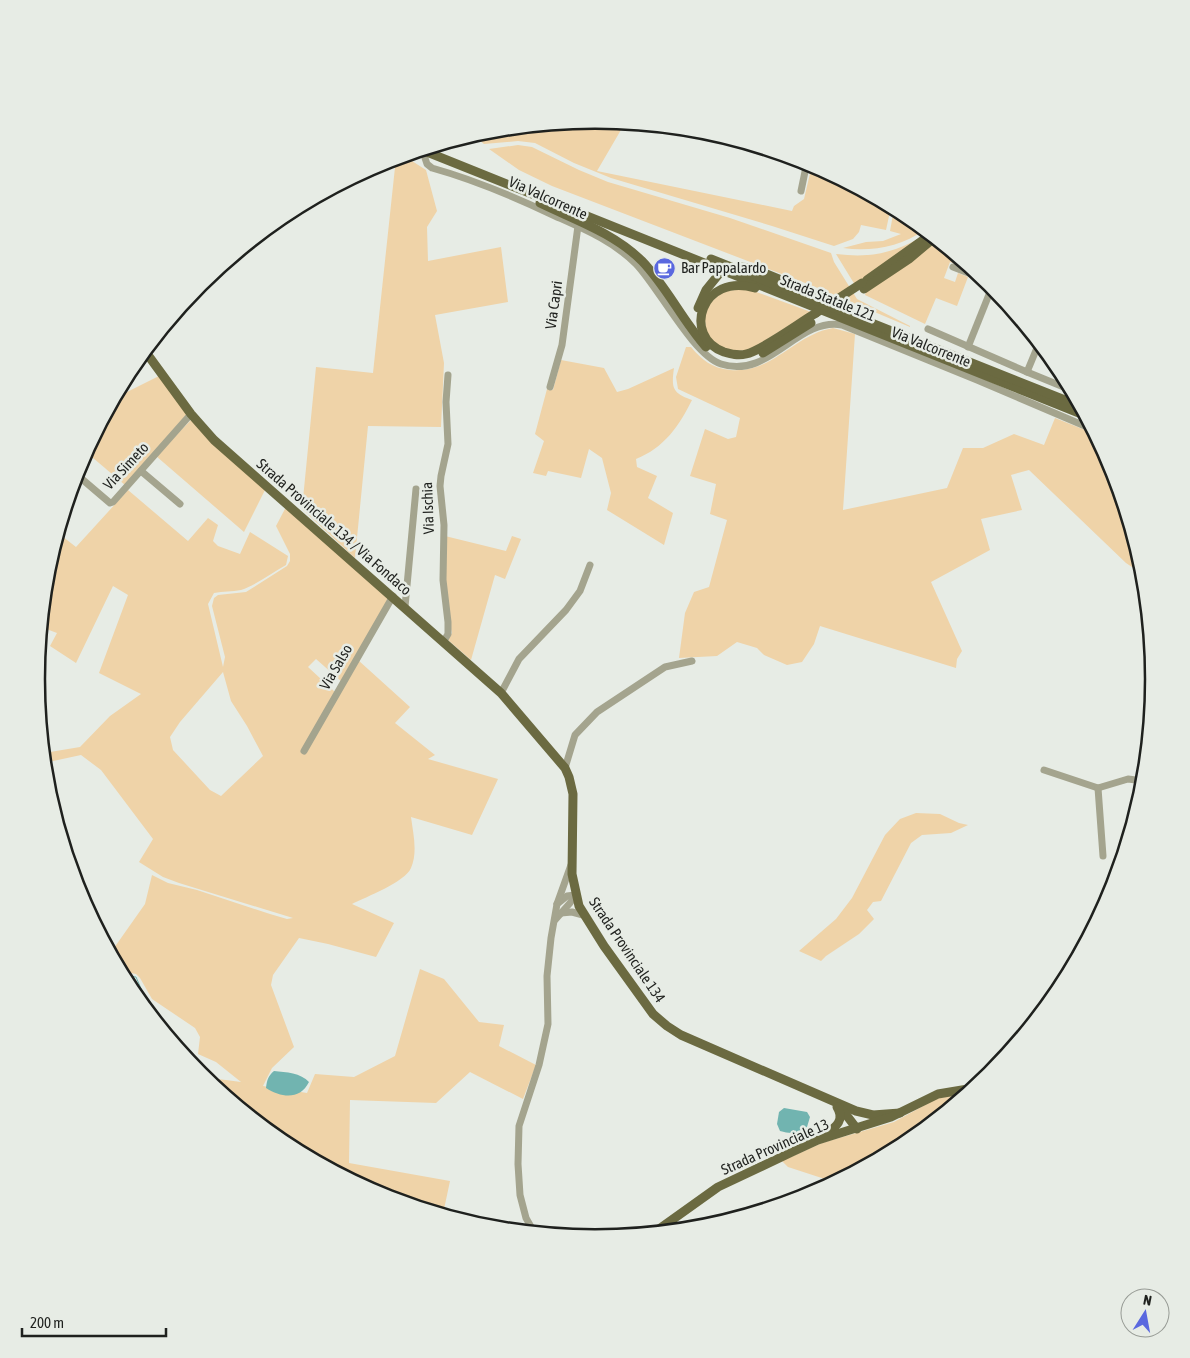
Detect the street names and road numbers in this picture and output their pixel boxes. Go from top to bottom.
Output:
street label: Via Valcorrente [506,173,590,222]
street label: Strada Statale 121 [778,271,878,324]
street label: Via Capri [542,280,565,330]
street label: Via Valcorrente [889,323,974,370]
street label: Via Simeto [99,438,152,493]
street label: Strada Provinciale 134 / Via Fondaco [254,455,415,598]
street label: Via Ischia [418,482,437,534]
street label: Via Salso [316,641,355,692]
street label: Strada Provinciale 134 [586,894,669,1006]
street label: Strada Provinciale 13 [718,1115,831,1178]

